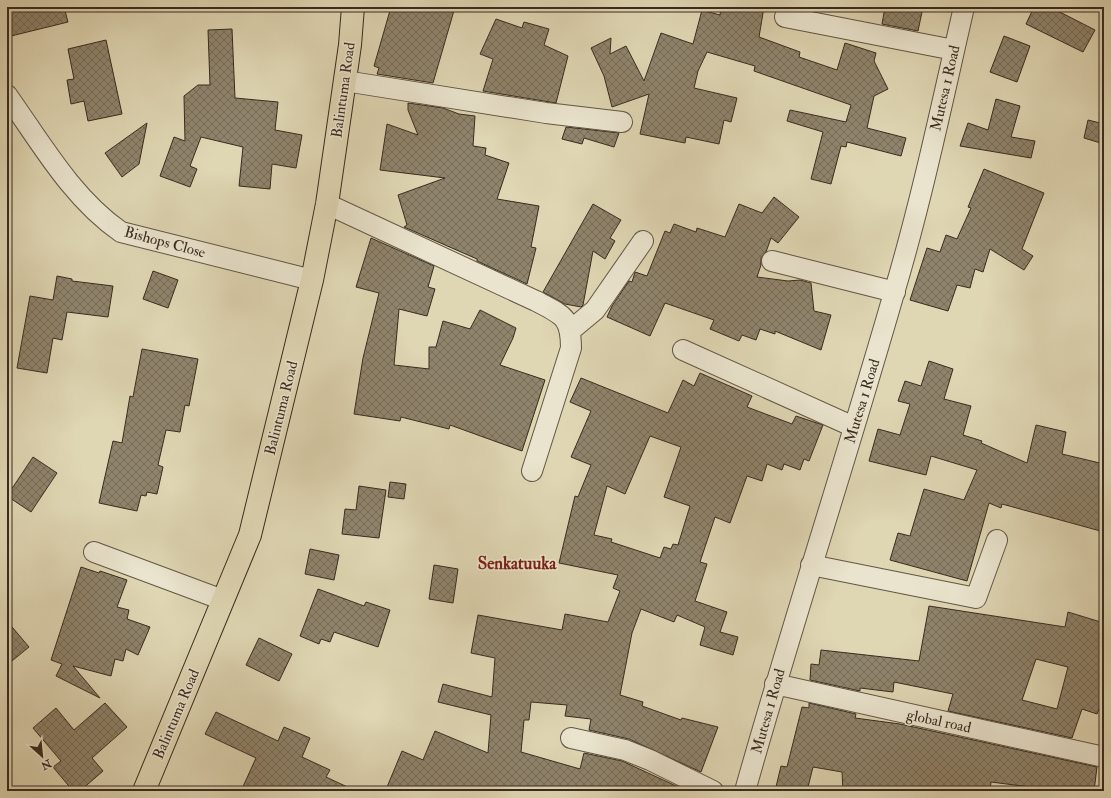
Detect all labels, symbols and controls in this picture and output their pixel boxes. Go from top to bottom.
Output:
street label: Balintuma Road [327,40,360,139]
street label: Mutesa 1 Road [926,43,965,133]
street label: Bishops Close [122,223,208,263]
street label: Mutesa 1 Road [841,356,885,446]
street label: Balintuma Road [261,358,303,457]
district label: Senkatuuka [478,553,557,574]
street label: Balintuma Road [149,666,204,762]
street label: Mutesa 1 Road [747,666,790,756]
street label: global road [905,705,973,738]
north arrow [22,736,62,776]
text: N [38,756,55,773]

